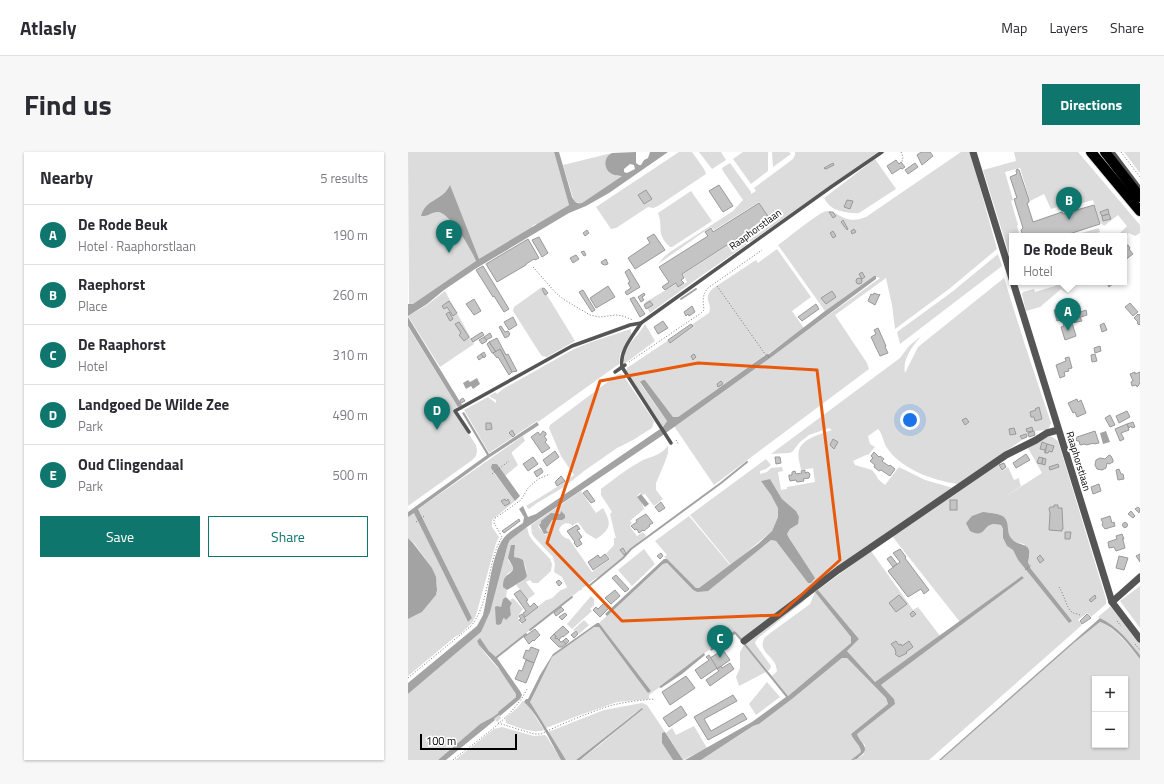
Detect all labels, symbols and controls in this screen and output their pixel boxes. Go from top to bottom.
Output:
text: Atlasly [20,13,77,42]
text: Map [1001,17,1027,38]
text: Layers [1049,17,1088,38]
text: Share [1110,17,1144,38]
text: Find us [24,83,112,126]
button: Directions [1042,84,1140,125]
text: Nearby [40,165,93,191]
text: 5 results [320,168,368,188]
pin: B [1056,187,1082,220]
street label: Raaphorstlaan [726,205,785,254]
text: De Rode Beuk [78,213,168,236]
pin: E [436,220,462,253]
text: A [49,225,57,245]
text: 190 m [332,225,368,245]
popup [1009,233,1127,285]
text: Hotel · Raaphorstlaan [78,236,196,256]
text: De Rode Beuk [1023,238,1113,261]
text: Hotel [1023,261,1053,281]
text: Raephorst [78,273,145,296]
text: B [49,285,57,305]
text: 260 m [332,285,368,305]
text: Place [78,296,107,316]
pin: A [1055,298,1081,331]
text: De Raaphorst [78,333,166,356]
text: C [49,345,57,365]
text: 310 m [332,345,368,365]
text: Hotel [78,356,108,376]
text: Landgoed De Wilde Zee [78,393,229,416]
pin: D [424,397,450,430]
text: D [49,405,57,425]
text: 490 m [332,405,368,425]
your location [900,410,920,430]
text: Park [78,416,103,436]
street label: Raaphorstlaan [1062,430,1095,493]
text: Oud Clingendaal [78,453,184,476]
text: E [49,465,57,485]
text: 500 m [332,465,368,485]
text: Park [78,476,103,496]
button: Save [40,516,200,557]
button: Share [208,516,368,557]
pin: C [707,625,733,658]
map controls [1092,676,1128,748]
button: + [1092,676,1128,712]
button: − [1092,712,1128,748]
scale bar [420,732,517,751]
text: 100 m [426,733,456,749]

